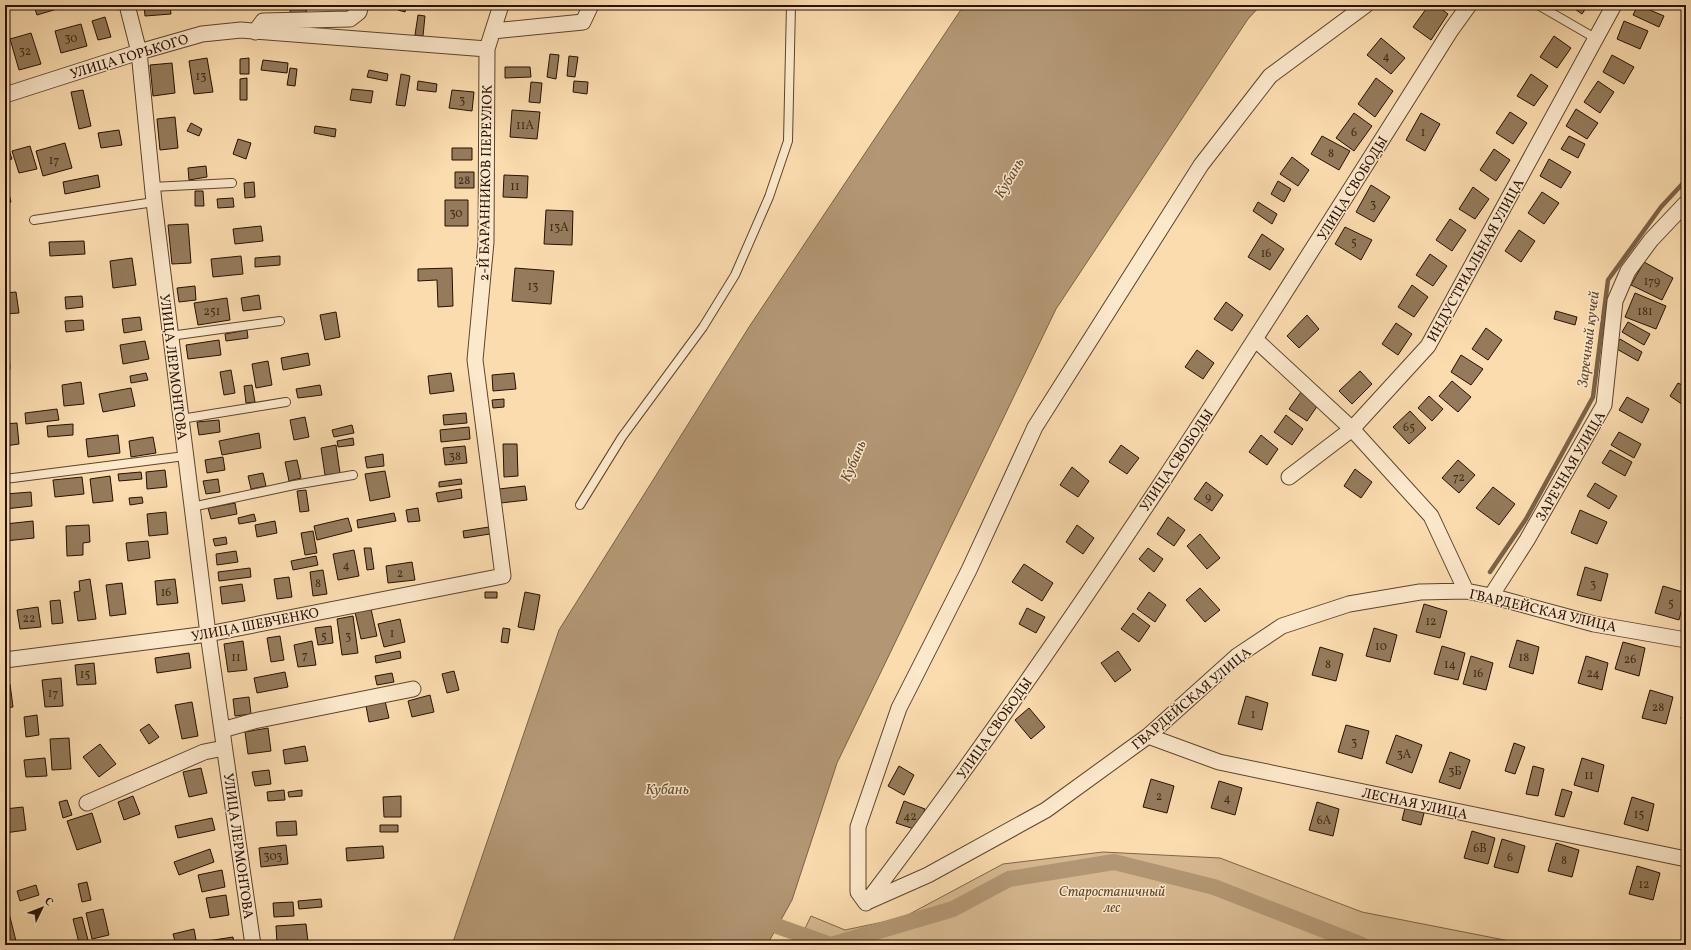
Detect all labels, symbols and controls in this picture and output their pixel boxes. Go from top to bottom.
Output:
street label: УЛИЦА ГОРЬКОГО [68,30,191,84]
house number: 30 [64,31,78,47]
house number: 32 [19,44,31,60]
house number: 4 [1382,49,1390,65]
house number: 13 [196,69,206,85]
street label: 2-Й БАРАННИКОВ ПЕРЕУЛОК [474,84,498,281]
house number: 3 [459,93,465,109]
house number: 11А [516,118,534,134]
house number: 6 [1351,125,1357,141]
house number: 1 [1421,125,1425,141]
street label: УЛИЦА СВОБОДЫ [1313,133,1393,245]
house number: 8 [1328,146,1334,162]
house number: 17 [49,153,59,169]
water label: Кубань [990,155,1031,203]
house number: 28 [458,173,470,189]
street label: ИНДУСТРИАЛЬНАЯ УЛИЦА [1423,176,1529,346]
house number: 11 [510,179,520,195]
house number: 3 [1370,197,1376,213]
house number: 30 [449,206,463,222]
house number: 13А [549,220,569,236]
house number: 5 [1351,235,1357,251]
house number: 16 [1261,246,1271,262]
house number: 179 [1644,274,1660,290]
house number: 13 [528,279,538,295]
water label: Заречный кучей [1573,290,1606,389]
street label: УЛИЦА ЛЕРМОНТОВА [154,293,191,442]
house number: 251 [204,304,220,320]
house number: 181 [1637,304,1653,320]
street label: УЛИЦА СВОБОДЫ [1136,406,1219,516]
street label: ЗАРЕЧНАЯ УЛИЦА [1532,408,1611,525]
house number: 65 [1403,420,1415,436]
water label: Кубань [836,437,873,486]
house number: 38 [449,449,461,465]
house number: 72 [1453,470,1465,486]
house number: 9 [1205,490,1211,506]
house number: 4 [342,558,350,574]
house number: 2 [397,566,403,582]
house number: 8 [315,576,321,592]
house number: 3 [1590,577,1596,593]
street label: ГВАРДЕЙСКАЯ УЛИЦА [1467,584,1619,638]
house number: 16 [161,585,171,601]
house number: 5 [1668,596,1674,612]
street label: УЛИЦА ШЕВЧЕНКО [190,604,321,647]
house number: 22 [23,611,35,627]
house number: 12 [1425,614,1437,630]
house number: 1 [390,626,394,642]
house number: 5 [321,629,327,645]
house number: 3 [345,629,351,645]
house number: 10 [1375,639,1387,655]
street label: ГВАРДЕЙСКАЯ УЛИЦА [1127,643,1256,755]
house number: 7 [302,648,308,664]
house number: 11 [231,650,241,666]
house number: 18 [1519,650,1529,666]
house number: 26 [1624,652,1636,668]
house number: 8 [1325,657,1331,673]
house number: 14 [1444,657,1456,673]
house number: 16 [1473,666,1483,682]
house number: 24 [1586,666,1600,682]
house number: 15 [80,667,90,683]
street label: УЛИЦА СВОБОДЫ [953,674,1037,783]
house number: 17 [48,686,58,702]
house number: 28 [1652,700,1664,716]
house number: 1 [1251,707,1255,723]
house number: 3 [1351,735,1357,751]
house number: 3А [1397,747,1412,763]
house number: 3Б [1448,764,1462,780]
house number: 11 [1584,768,1594,784]
street label: УЛИЦА ЛЕРМОНТОВА [218,772,257,921]
water label: Кубань [645,780,689,801]
street label: ЛЕСНАЯ УЛИЦА [1360,784,1469,825]
house number: 2 [1156,789,1162,805]
house number: 4 [1223,791,1231,807]
house number: 15 [1634,807,1644,823]
house number: 42 [903,809,917,825]
house number: 6А [1317,813,1332,829]
house number: 6В [1473,841,1487,857]
house number: 303 [264,849,282,865]
house number: 6 [1507,850,1513,866]
house number: 8 [1561,853,1567,869]
house number: 12 [1638,877,1650,893]
park label: Старостаничный лес [1059,883,1165,918]
north arrow [22,888,62,928]
text: С [40,894,56,910]

